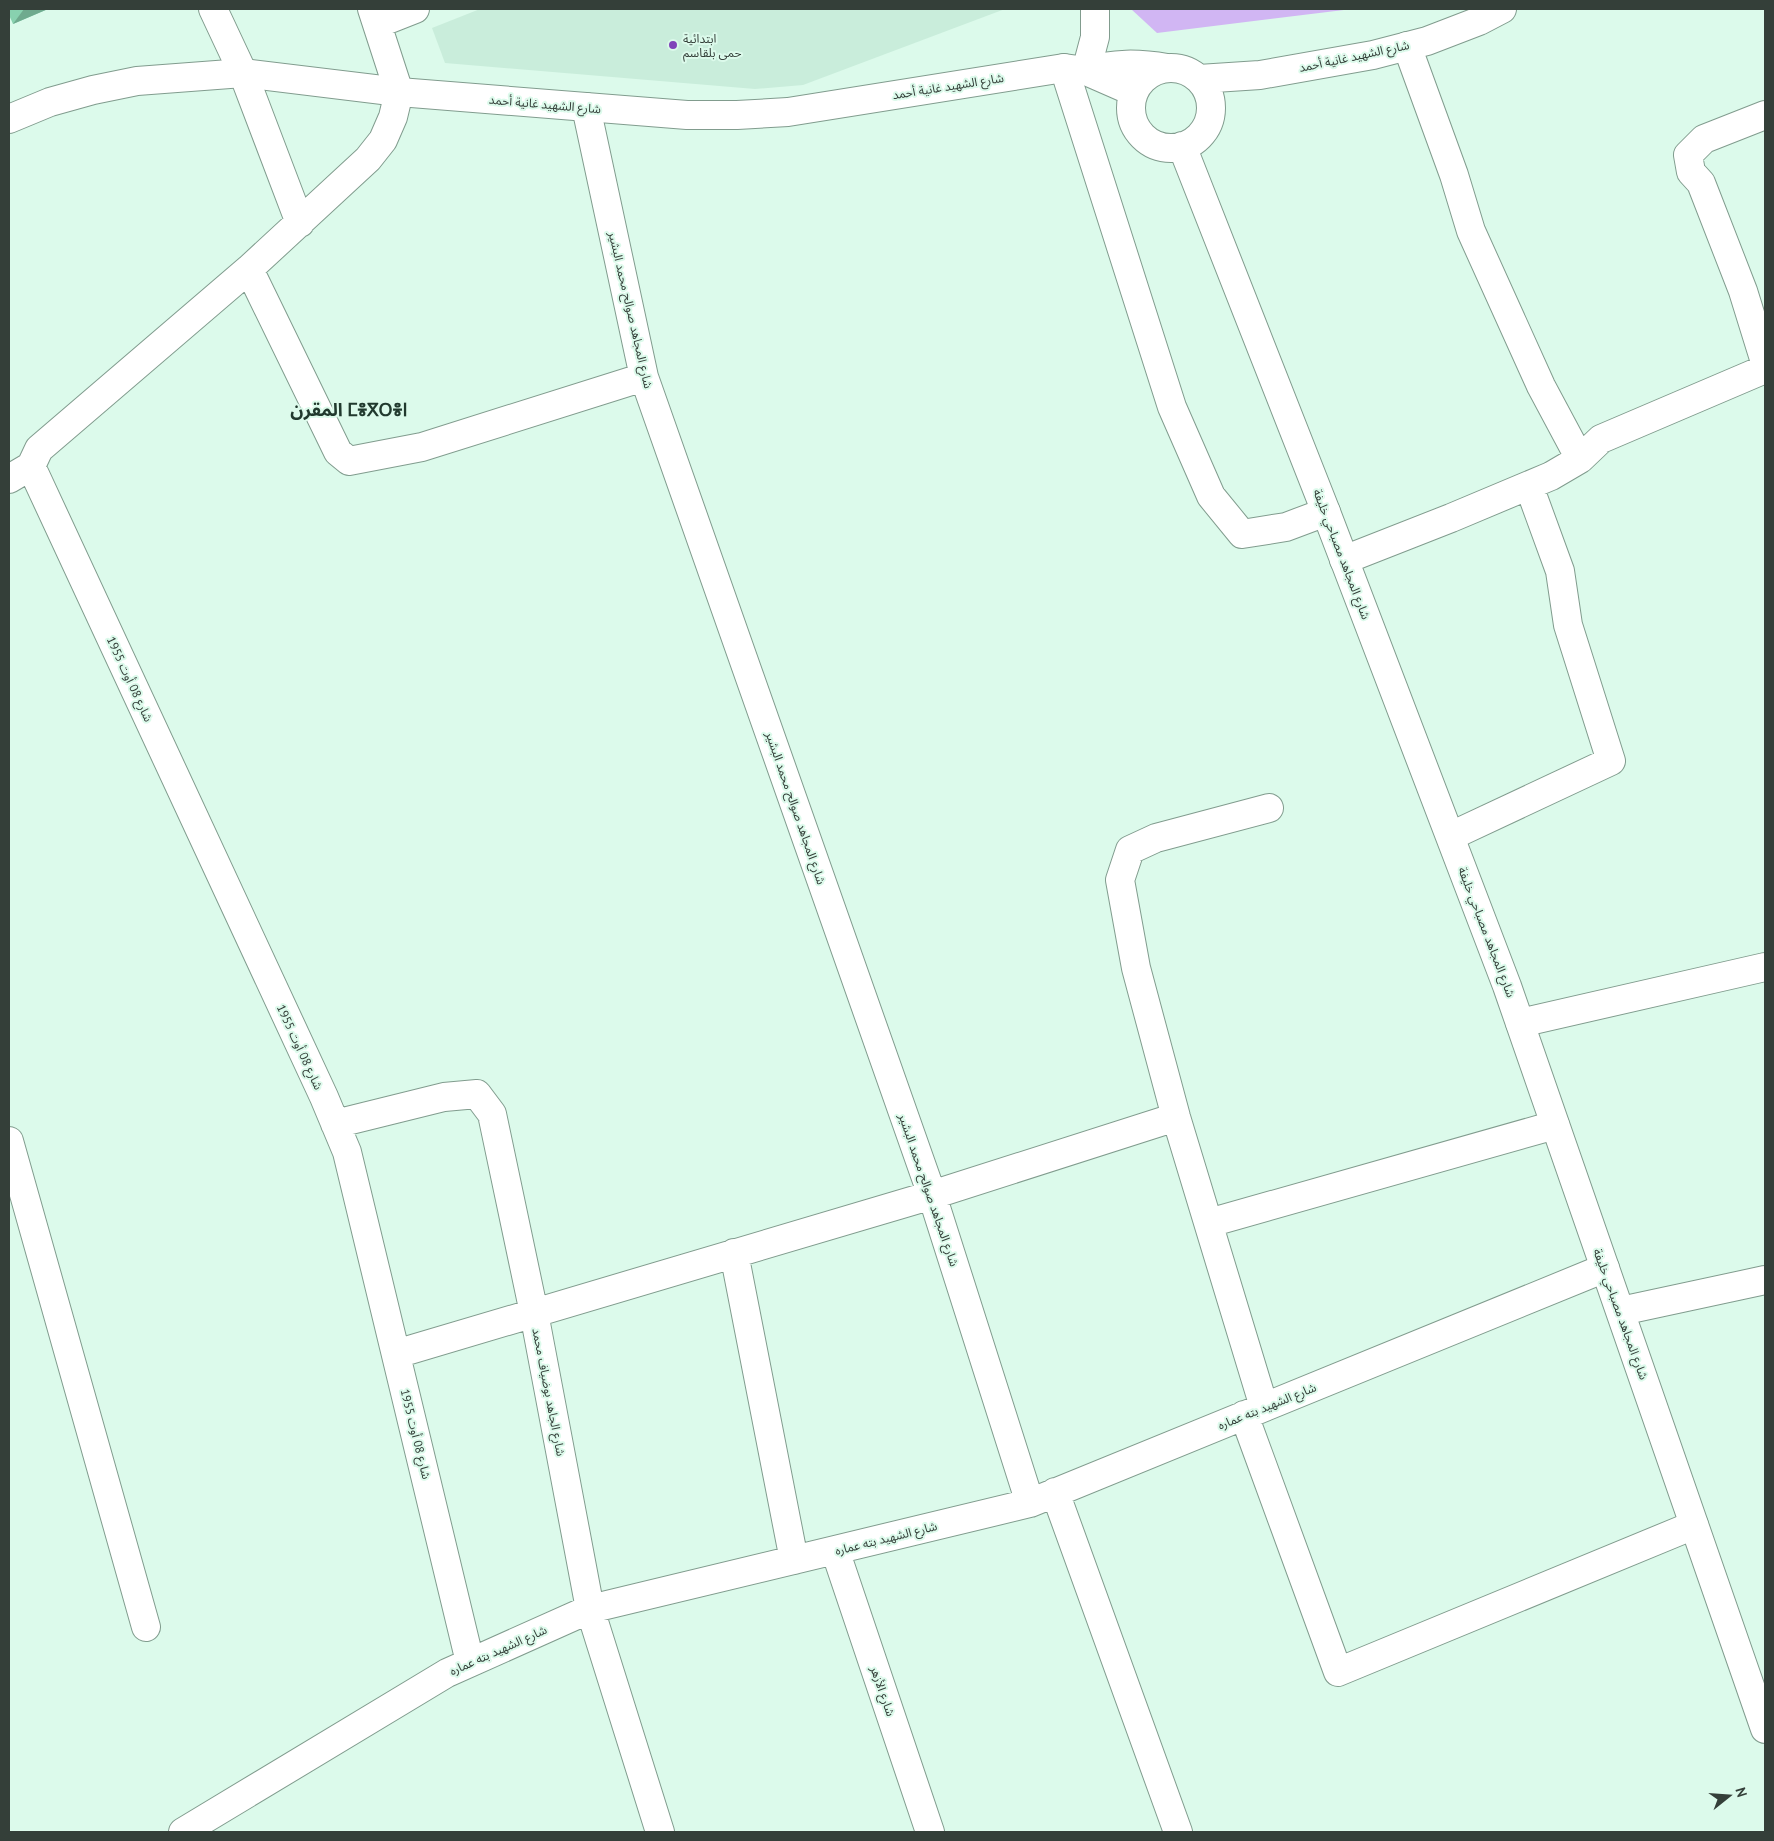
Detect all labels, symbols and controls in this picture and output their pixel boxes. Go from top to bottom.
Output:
place label: ابتدائية حمى بلقاسم [683,31,741,62]
street label: شارع الشهيد غانية أحمد [1297,37,1411,77]
marker: ابتدائية حمى بلقاسم [667,39,679,51]
street label: شارع الشهيد غانية أحمد [891,70,1005,104]
street label: شارع الشهيد غانية أحمد [488,92,602,118]
street label: شارع المجاهد صوالح محمد البشير [603,229,656,390]
district label: المقرن ⵎⴻⴳⵔⴻⵏ [290,398,408,421]
street label: شارع المجاهد مصباحي خليفة [1308,487,1374,622]
street label: شارع 08 أوت 1955 [102,634,156,725]
street label: شارع المجاهد صوالح محمد البشير [761,729,829,887]
street label: شارع المجاهد مصباحي خليفة [1453,865,1519,1000]
street label: شارع 08 أوت 1955 [272,1002,326,1093]
street label: شارع المجاهد صوالح محمد البشير [894,1111,962,1269]
street label: شارع المجاهد مصباحي خليفة [1588,1246,1652,1383]
street label: شارع الجاهد بوضياف محمد [527,1327,569,1458]
street label: شارع الشهيد بته عماره [1216,1379,1319,1434]
street label: شارع 08 أوت 1955 [396,1387,434,1481]
street label: شارع الشهيد بته عماره [833,1518,939,1560]
street label: شارع الشهيد بته عماره [447,1622,550,1680]
street label: شارع الأزهر [865,1663,899,1719]
north arrow [1704,1771,1754,1821]
text: N [1731,1785,1751,1799]

